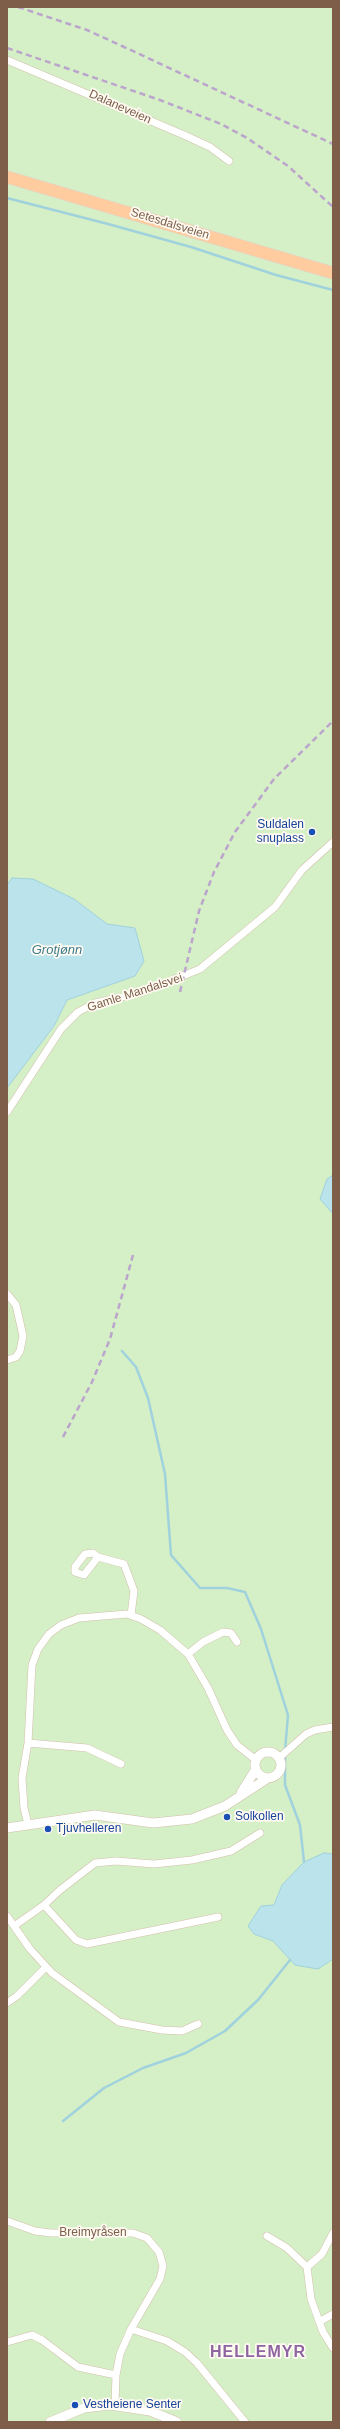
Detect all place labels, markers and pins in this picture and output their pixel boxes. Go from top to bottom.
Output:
place label: Suldalen snuplass [257,818,304,846]
marker: Suldalen snuplass [307,827,317,837]
place label: Solkollen [235,1810,284,1824]
marker: Solkollen [222,1812,232,1822]
place label: Tjuvhelleren [56,1822,121,1836]
marker: Tjuvhelleren [43,1824,53,1834]
place label: Vestheiene Senter [83,2398,181,2412]
marker: Vestheiene Senter [70,2400,80,2410]

